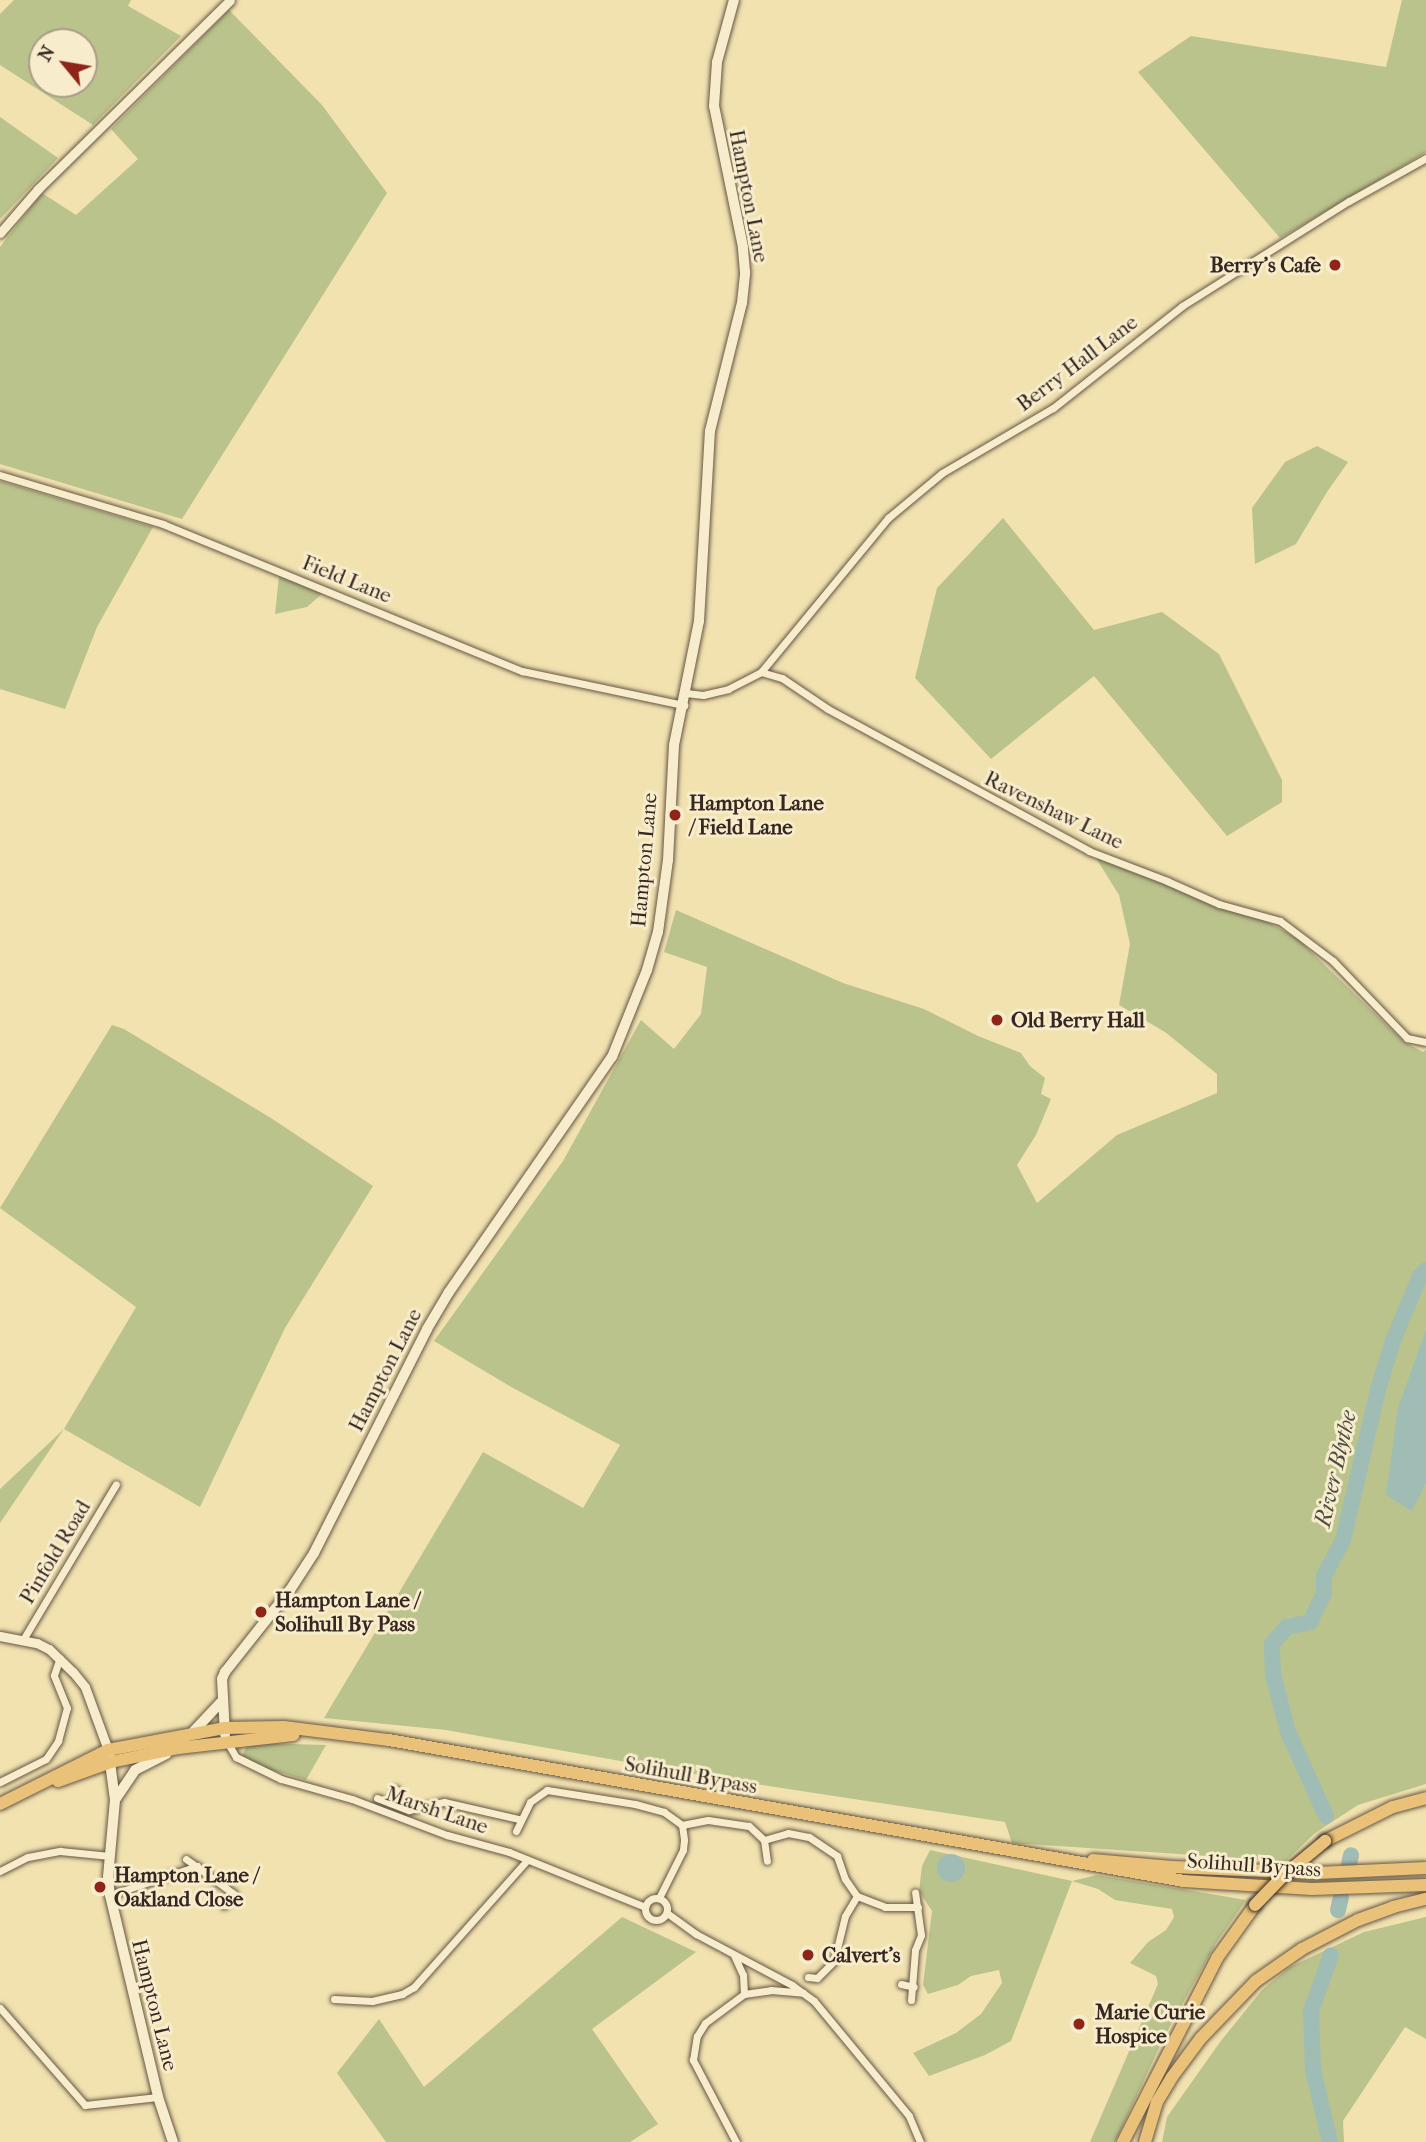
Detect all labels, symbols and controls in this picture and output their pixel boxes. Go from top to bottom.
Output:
north arrow [28,28,98,98]
text: N [33,42,60,65]
street label: Hampton Lane [724,127,774,265]
place label: Berry’s Cafe [1210,252,1321,278]
marker: Berry’s Cafe [1327,257,1343,273]
street label: Berry Hall Lane [1012,309,1142,417]
street label: Field Lane [299,550,395,608]
street label: Ravenshaw Lane [980,765,1128,855]
place label: Hampton Lane / Field Lane [689,790,824,840]
street label: Hampton Lane [626,792,662,928]
marker: Hampton Lane / Field Lane [667,807,683,823]
place label: Old Berry Hall [1011,1007,1145,1033]
marker: Old Berry Hall [989,1012,1005,1028]
street label: Hampton Lane [343,1304,427,1436]
water label: River Blythe [1309,1408,1363,1530]
street label: Pinfold Road [14,1496,96,1608]
place label: Hampton Lane / Solihull By Pass [275,1587,419,1637]
marker: Hampton Lane / Solihull By Pass [253,1604,269,1620]
street label: Solihull Bypass [623,1751,759,1799]
street label: Marsh Lane [382,1781,492,1839]
street label: Solihull Bypass [1186,1848,1322,1882]
place label: Hampton Lane / Oakland Close [114,1862,258,1912]
marker: Hampton Lane / Oakland Close [92,1879,108,1895]
street label: Hampton Lane [126,1937,184,2073]
place label: Calvert's [822,1942,901,1968]
marker: Calvert's [800,1947,816,1963]
place label: Marie Curie Hospice [1095,1999,1205,2049]
marker: Marie Curie Hospice [1069,2014,1089,2034]

